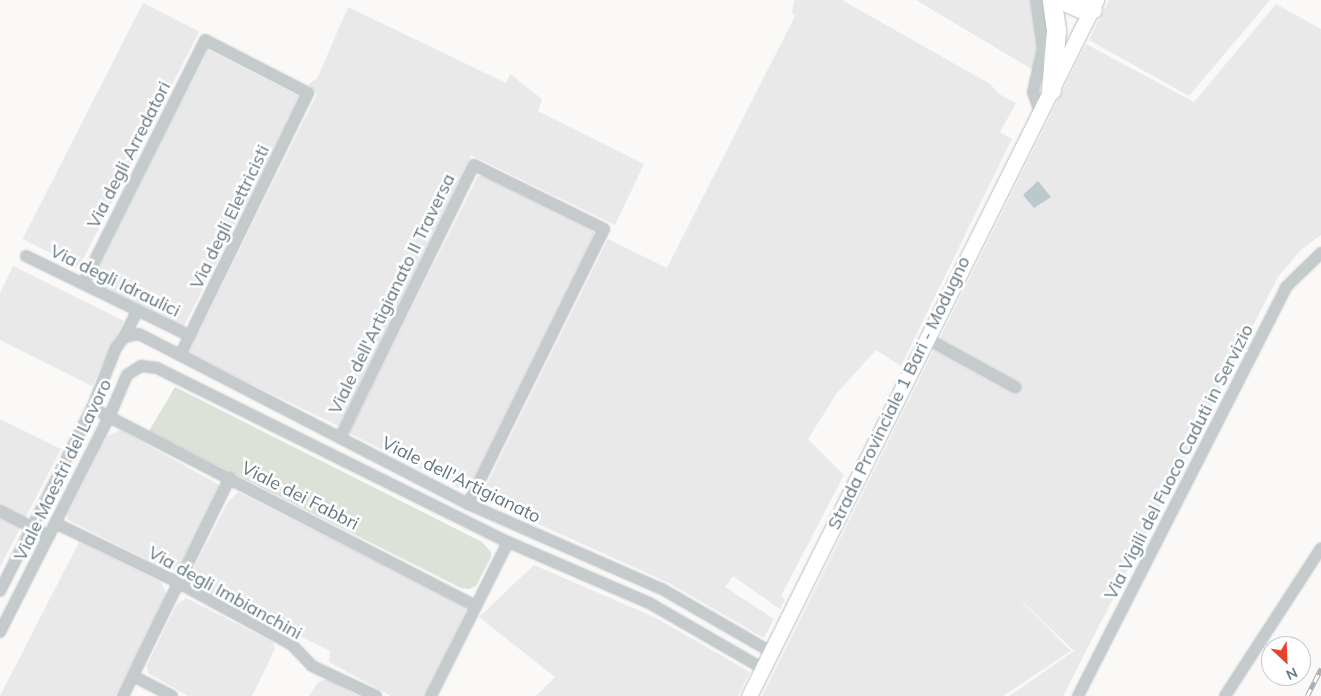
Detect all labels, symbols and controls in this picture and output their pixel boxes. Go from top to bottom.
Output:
street label: Via degli Arredatori [83,78,175,232]
street label: Via degli Elettricisti [186,141,274,293]
street label: Viale dell'Artigianato II Traversa [324,170,460,418]
street label: Via degli Idraulici [46,240,184,322]
street label: Strada Provinciale 1 Bari - Modugno [823,253,975,533]
street label: Via Vigili del Fuoco Caduti in Servizio [1100,321,1258,603]
street label: Viale Maestri del Lavoro [10,376,116,564]
street label: Viale dell'Artigianato [378,432,544,528]
street label: Viale dei Fabbri [238,457,362,535]
street label: Via degli Imbianchini [144,542,306,644]
north arrow [1261,636,1311,686]
text: N [1283,663,1301,684]

